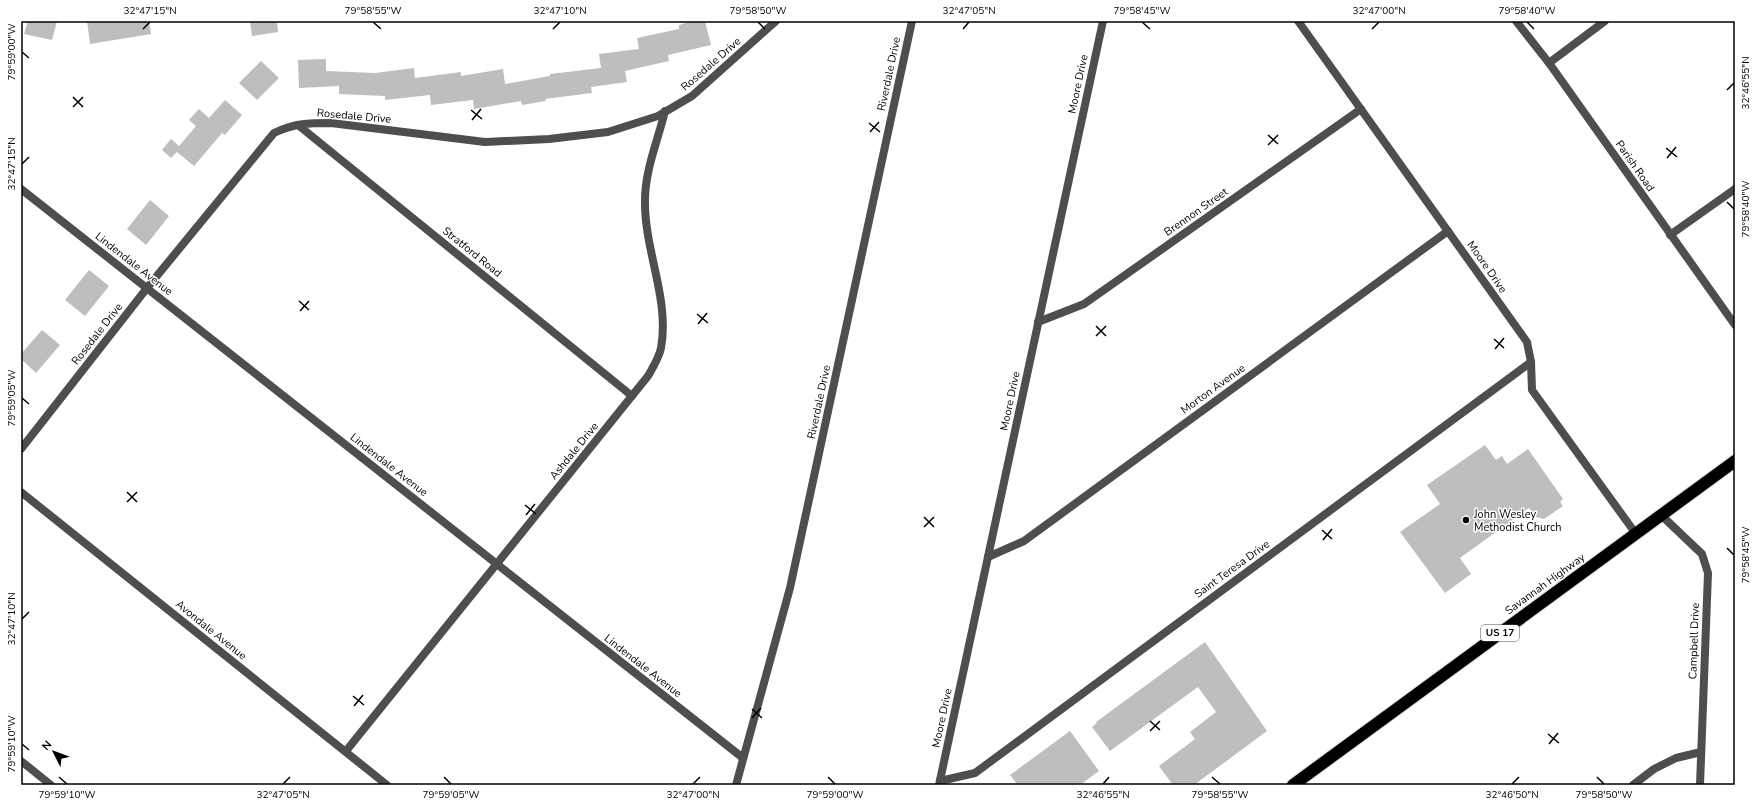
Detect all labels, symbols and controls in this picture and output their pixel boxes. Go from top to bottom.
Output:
text: 32°47'15"N [123,4,177,18]
text: 79°58'55"W [345,4,401,18]
text: 32°47'10"N [533,4,587,18]
text: 79°58'50"W [730,4,786,18]
text: 32°47'05"N [942,4,996,18]
text: 79°58'45"W [1114,4,1170,18]
text: 32°47'00"N [1352,4,1406,18]
text: 79°58'40"W [1499,4,1555,18]
text: 79°59'00"W [5,24,19,80]
street label: Rosedale Drive [678,34,744,94]
street label: Riverdale Drive [874,35,904,112]
street label: Moore Drive [1064,53,1092,115]
text: 32°46'55"N [1739,56,1753,110]
street label: Rosedale Drive [316,105,392,127]
text: 32°47'15"N [5,137,19,191]
street label: Parish Road [1612,138,1658,194]
text: 79°58'40"W [1739,181,1753,237]
street label: Brennon Street [1161,184,1231,240]
street label: Stratford Road [439,223,505,281]
street label: Lindendale Avenue [92,229,176,299]
street label: Moore Drive [1464,238,1511,296]
street label: Rosedale Drive [68,300,126,368]
street label: Morton Avenue [1178,360,1248,417]
street label: Riverdale Drive [804,363,834,440]
text: 79°59'05"W [5,370,19,426]
street label: Moore Drive [996,370,1024,432]
street label: Ashdale Drive [546,419,602,483]
street label: Lindendale Avenue [347,430,431,500]
place label: John Wesley Methodist Church [1473,507,1561,535]
marker: John Wesley Methodist Church [1461,515,1471,525]
text: 79°58'45"W [1739,527,1753,583]
street label: Saint Teresa Drive [1191,537,1273,601]
street label: Savannah Highway [1502,550,1588,618]
text: 32°47'10"N [5,592,19,646]
street label: Avondale Avenue [172,597,250,663]
street label: Campbell Drive [1685,602,1703,680]
road number: US 17 [1481,625,1519,641]
street label: Lindendale Avenue [601,631,685,701]
street label: Moore Drive [928,687,956,749]
text: 79°59'10"W [5,716,19,772]
north arrow [34,732,74,772]
text: N [39,738,55,754]
text: 79°59'10"W [39,788,95,802]
text: 32°47'05"N [256,788,310,802]
text: 79°59'05"W [423,788,479,802]
text: 32°47'00"N [666,788,720,802]
text: 79°59'00"W [807,788,863,802]
text: 32°46'55"N [1076,788,1130,802]
text: 79°58'55"W [1192,788,1248,802]
text: 32°46'50"N [1485,788,1539,802]
text: 79°58'50"W [1576,788,1632,802]

